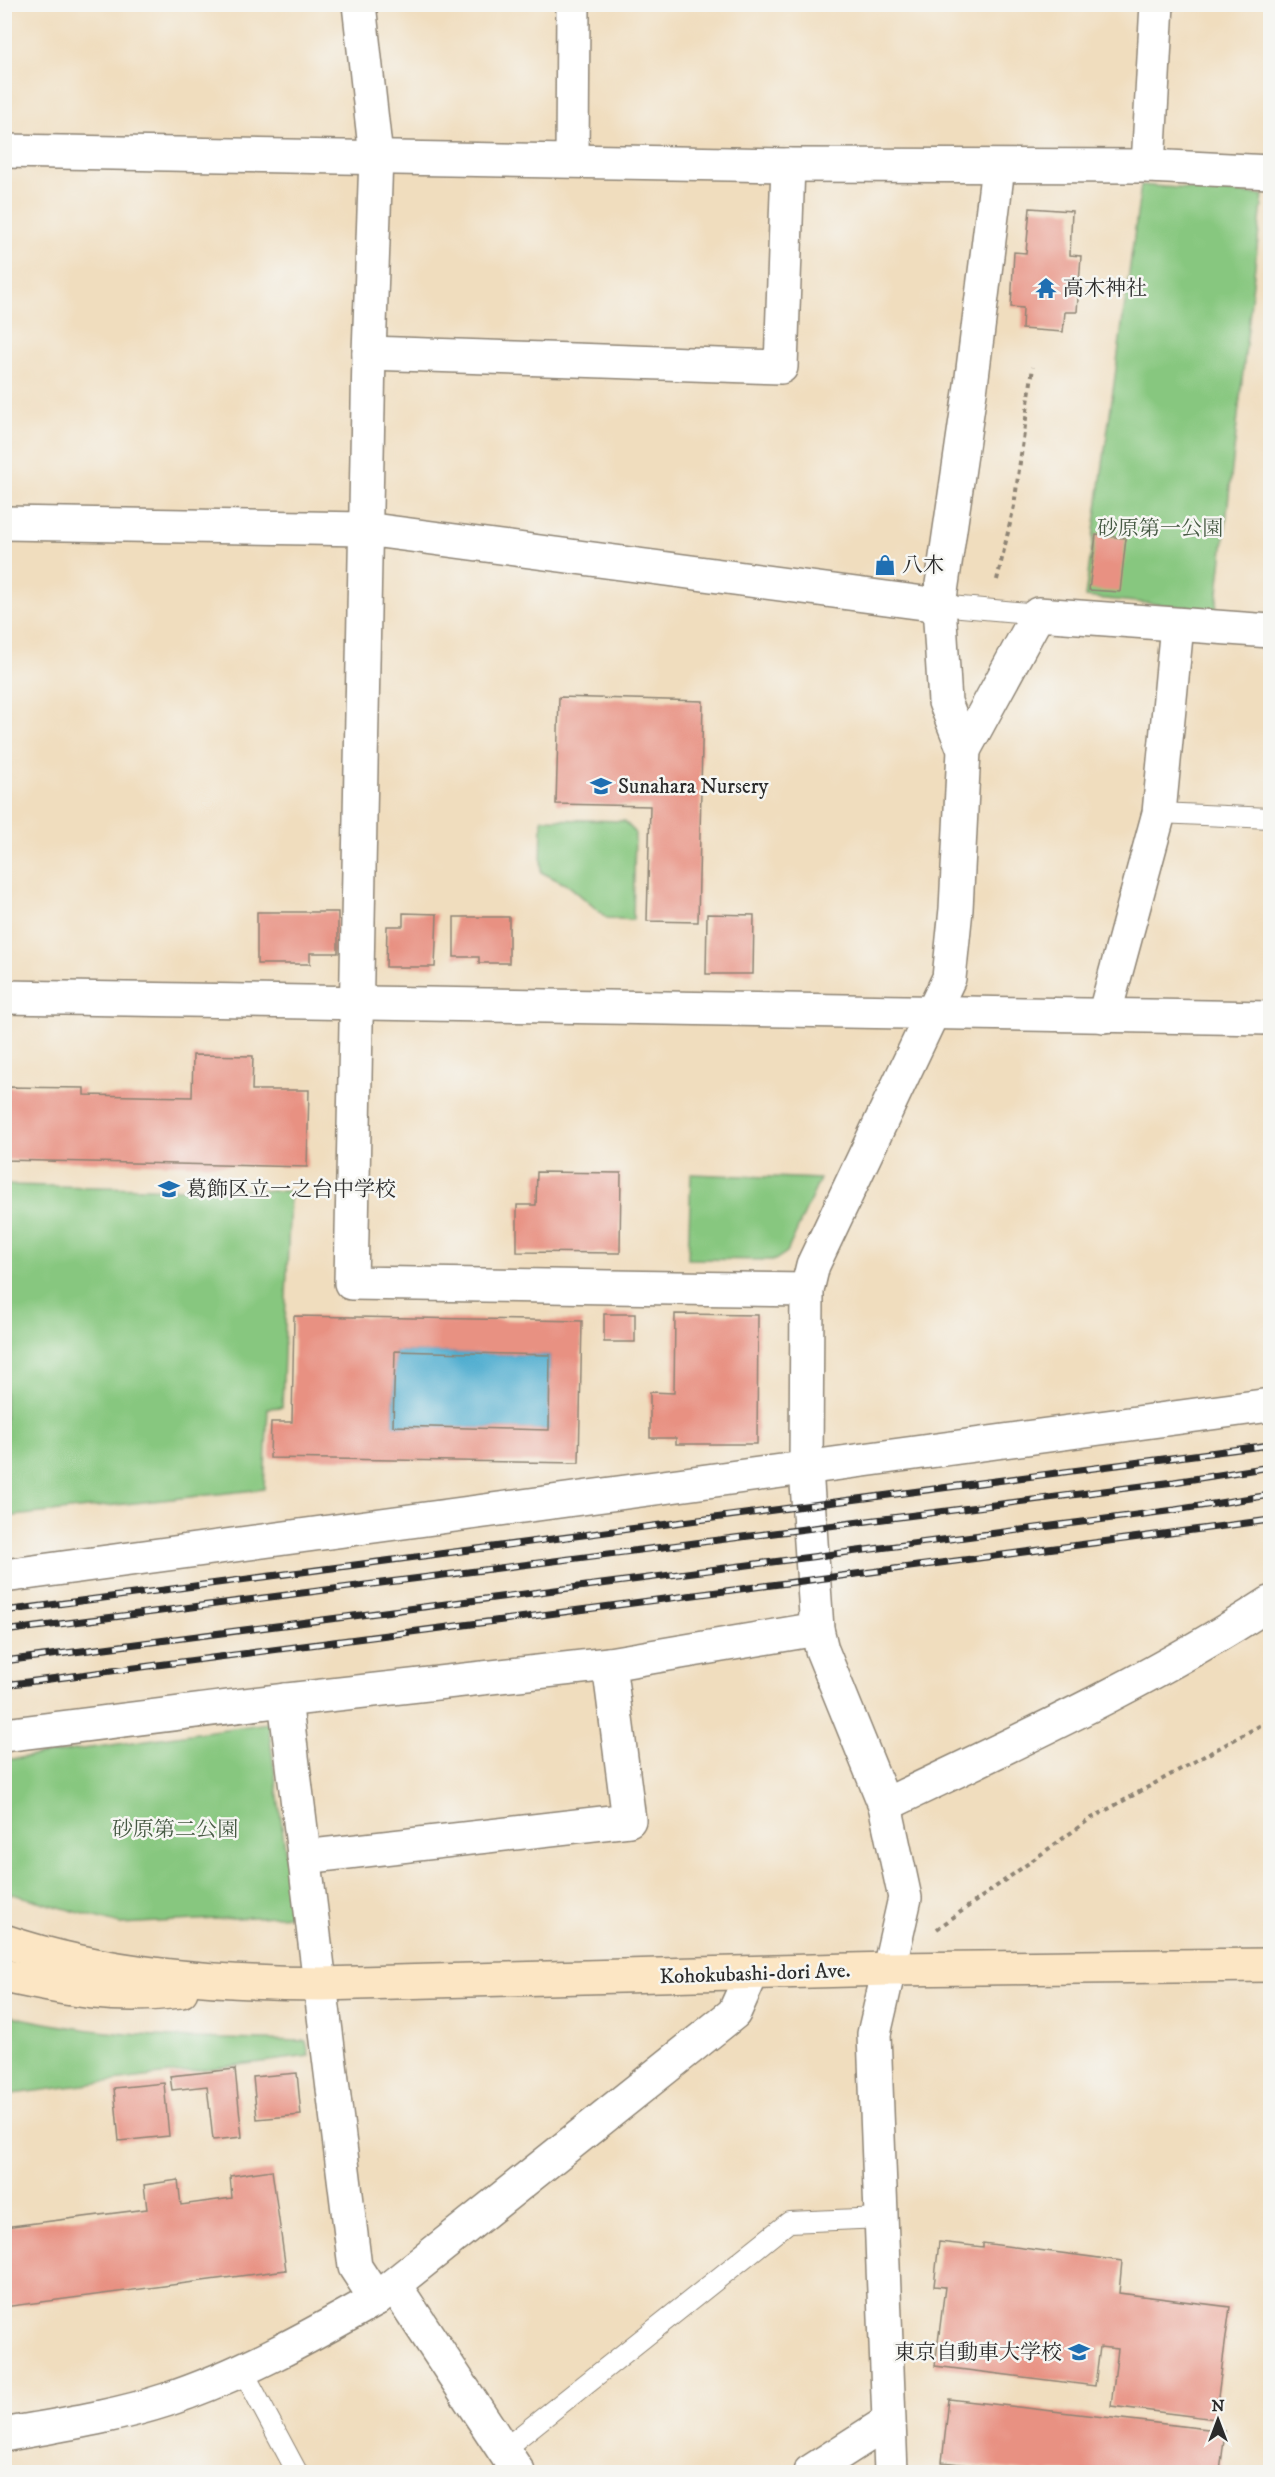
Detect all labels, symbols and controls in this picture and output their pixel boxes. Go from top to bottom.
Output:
temple icon: 高木神社 [1034,276,1058,300]
place label: 高木神社 [1063,276,1147,302]
park label: 砂原第一公園 [1097,516,1223,542]
shop icon: 八木 [873,553,897,577]
place label: 八木 [902,553,944,579]
school or university icon: Sunahara Nursery [589,774,613,798]
place label: Sunahara Nursery [618,774,769,800]
school or university icon: 葛飾区立一之台中学校 [157,1177,181,1201]
place label: 葛飾区立一之台中学校 [186,1177,396,1203]
park label: 砂原第二公園 [112,1817,238,1843]
street label: Kohokubashi-dori Ave. [659,1958,851,1990]
place label: 東京自動車大学校 [894,2340,1062,2366]
school or university icon: 東京自動車大学校 [1067,2340,1091,2364]
north arrow [1188,2390,1248,2450]
text: N [1211,2396,1225,2416]

